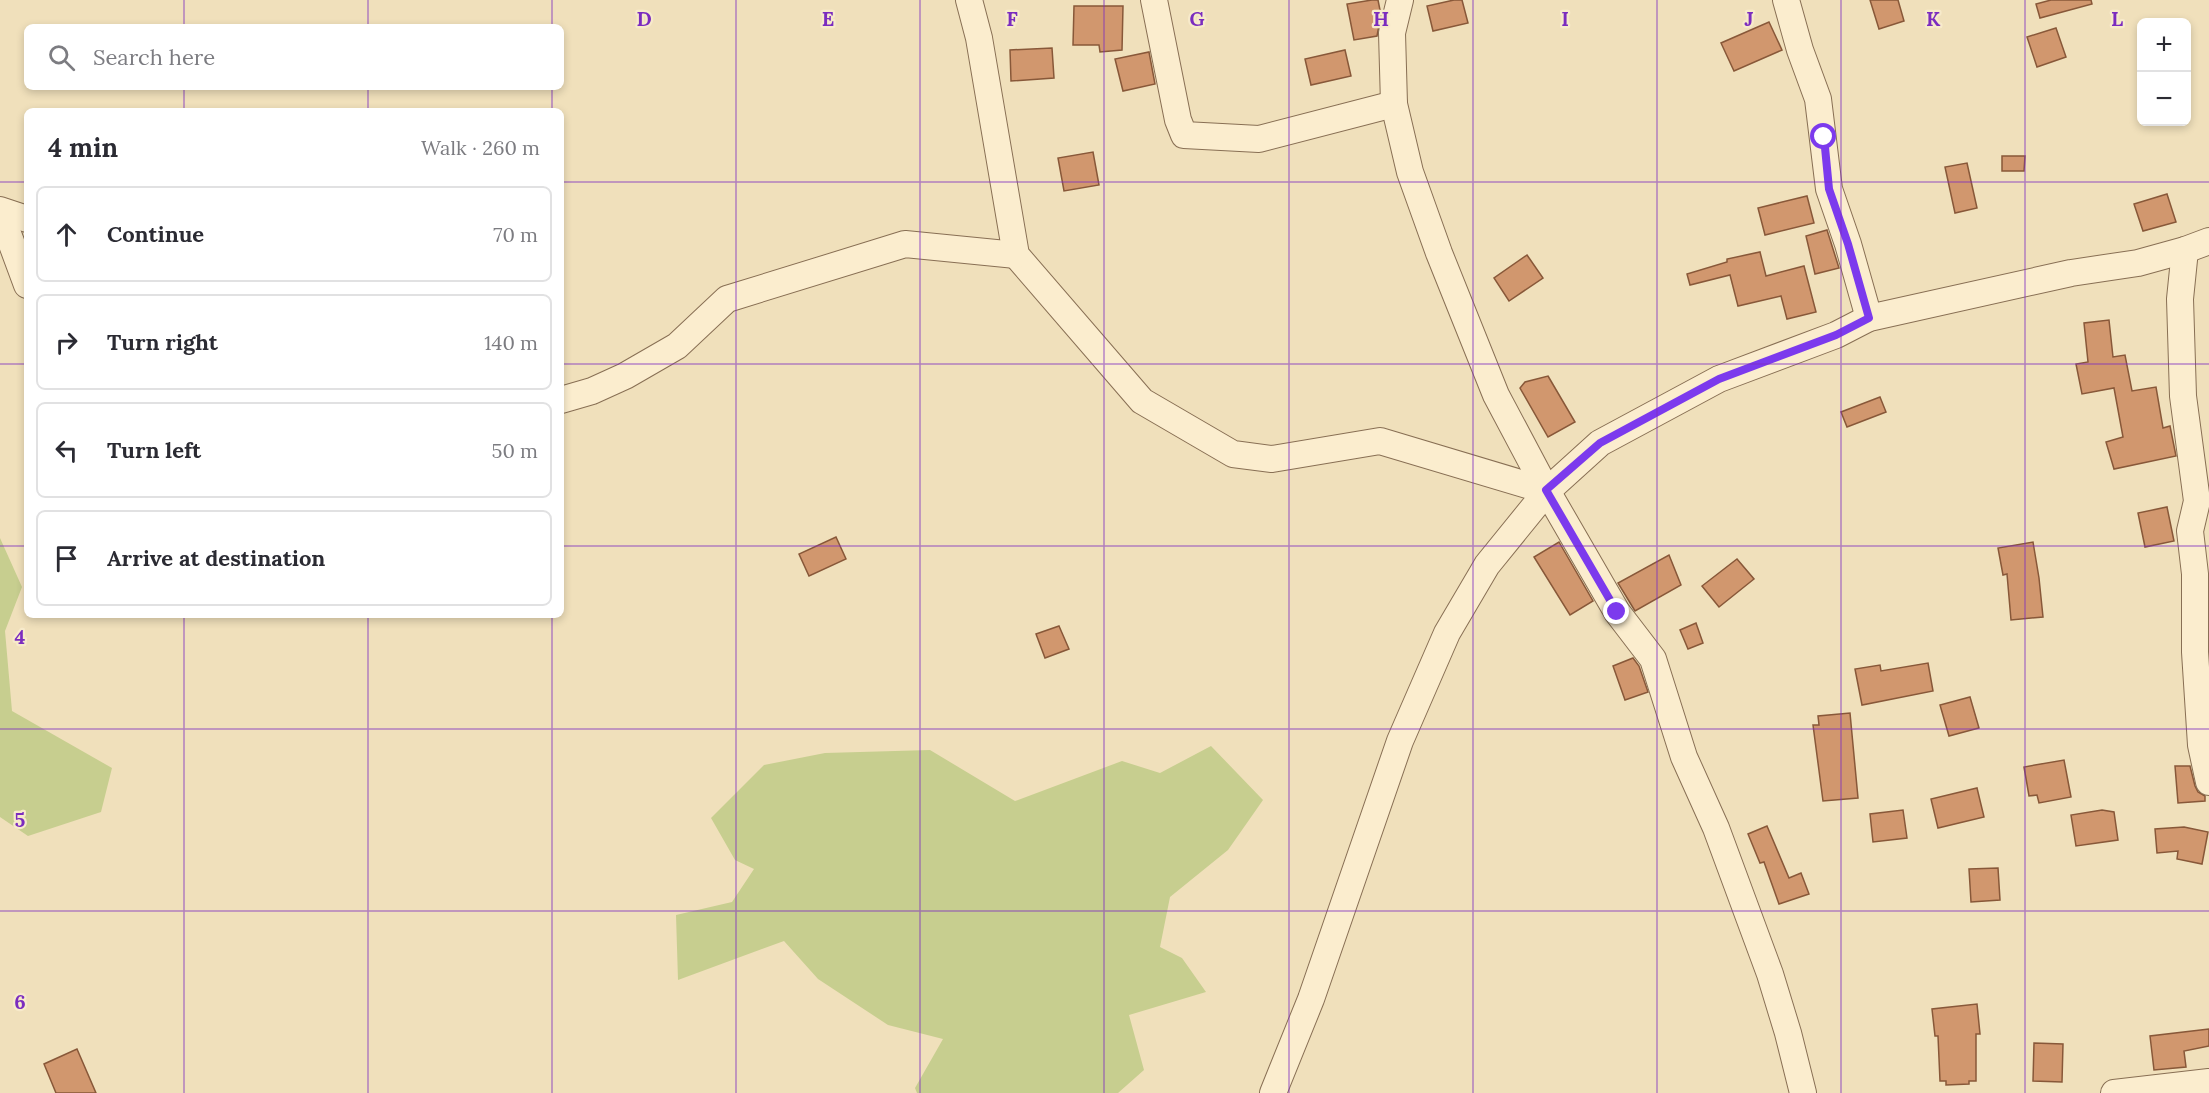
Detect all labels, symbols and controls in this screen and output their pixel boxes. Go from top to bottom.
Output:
text: D [636,6,652,31]
text: E [822,6,834,31]
text: F [1006,6,1018,31]
text: G [1189,6,1205,31]
text: H [1373,6,1389,31]
text: I [1561,6,1569,31]
text: J [1744,6,1754,31]
text: K [1926,6,1941,31]
text: L [2111,6,2123,31]
map controls [2137,18,2191,126]
button: + [2137,18,2191,72]
search box [24,24,564,90]
icon: search [45,41,78,74]
text: Search here [93,43,215,71]
button: − [2137,72,2191,126]
route start [1810,123,1836,149]
text: 4 min [48,131,118,164]
text: Walk · 260 m [421,135,540,160]
icon: ahead [50,218,83,251]
text: Continue [107,220,204,248]
text: 70 m [493,222,538,247]
icon: right [50,326,83,359]
text: Turn right [107,328,218,356]
text: 140 m [484,330,538,355]
icon: left [50,434,83,467]
text: Turn left [107,436,201,464]
text: 50 m [492,438,538,463]
icon: arrive [50,542,83,575]
text: Arrive at destination [107,544,325,572]
route end [1603,598,1629,624]
text: 4 [15,624,26,649]
text: 5 [15,807,26,832]
text: 6 [14,989,26,1014]

